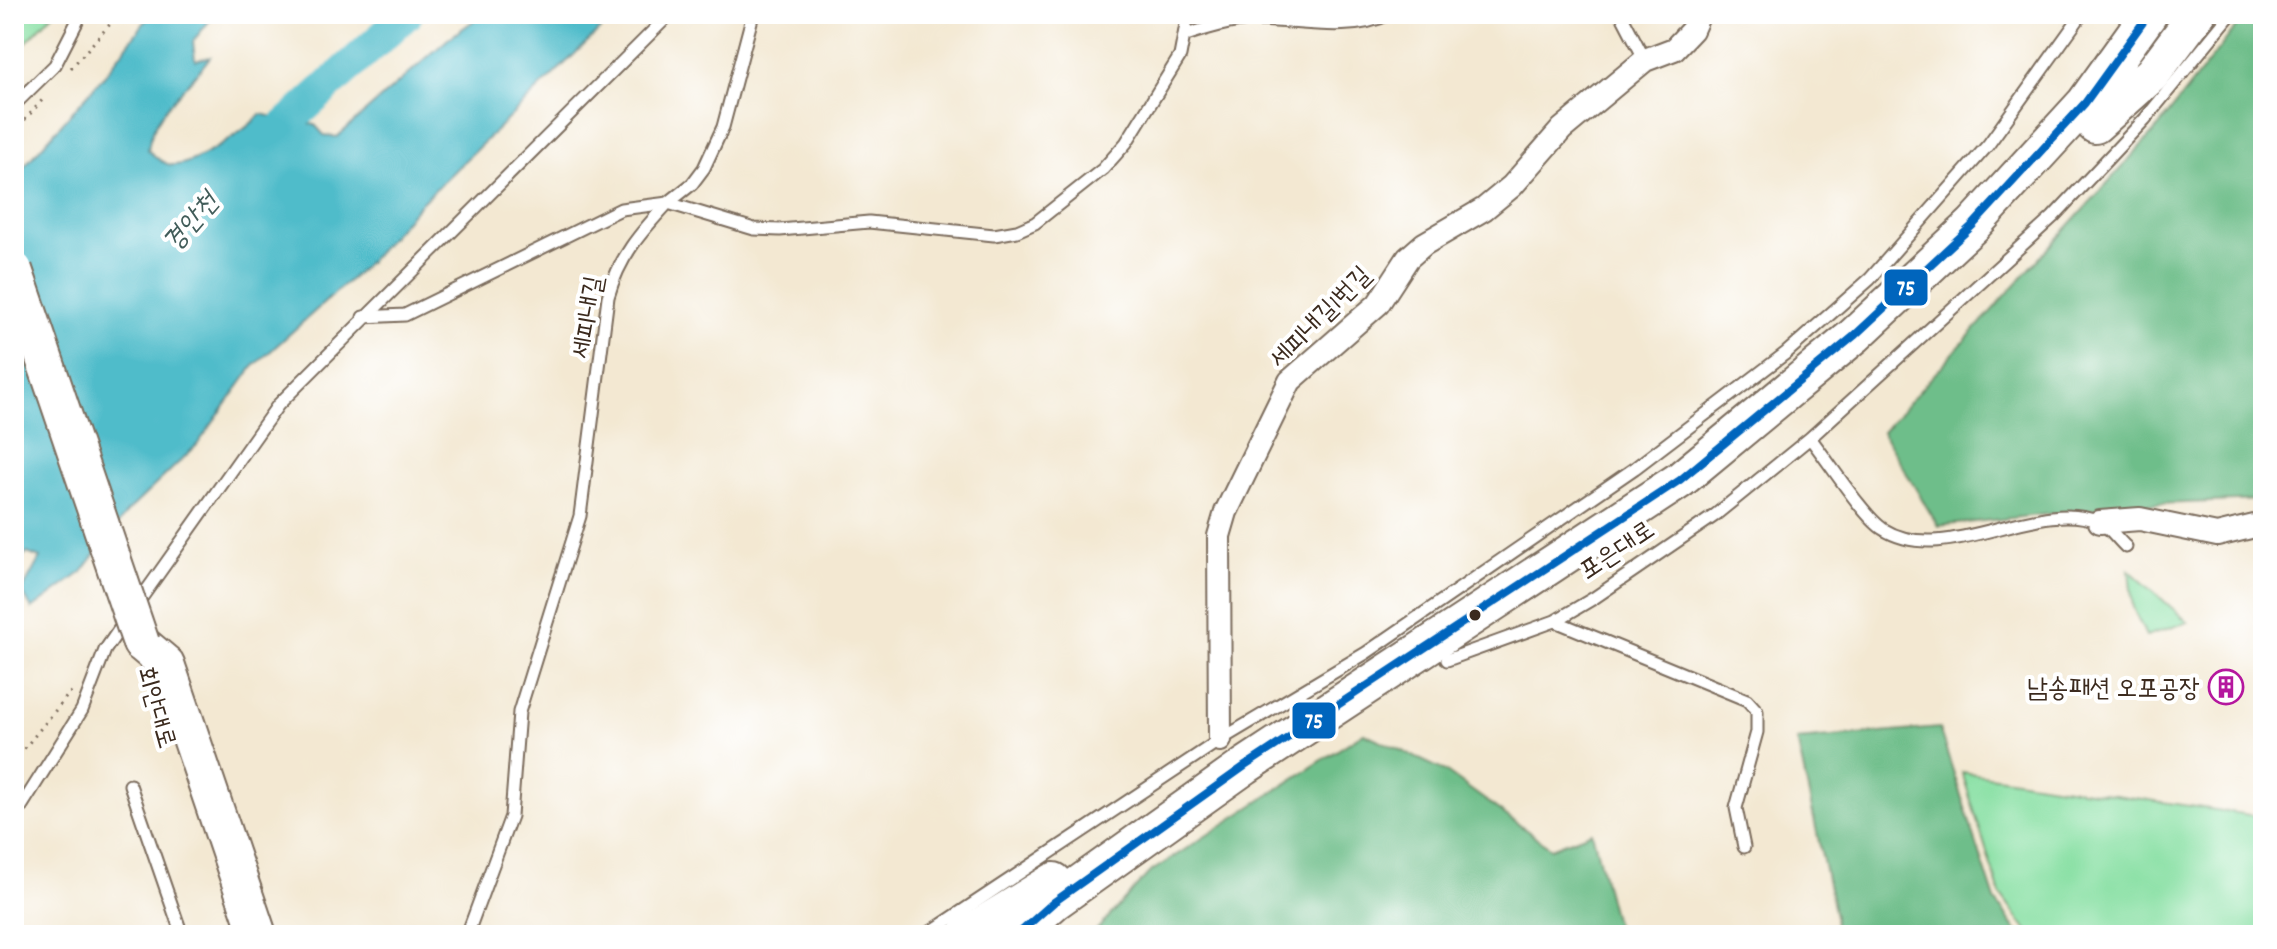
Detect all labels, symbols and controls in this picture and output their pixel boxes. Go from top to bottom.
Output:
water label: 경안천 [156,184,232,263]
street label: 세피내길1번길 [1262,259,1381,378]
line badge: 75 [1883,268,1929,307]
street label: 세피내길 [564,273,615,362]
text: 75 [1897,275,1915,306]
street label: 포은대로 [1573,513,1663,591]
unlabelled marker [1467,607,1483,623]
street label: 회안대로 [125,663,184,753]
building icon: 남송패션 오포공장 [2207,668,2245,706]
place label: 남송패션 오포공장 [2027,672,2200,709]
line badge: 75 [1291,701,1337,740]
text: 75 [1305,708,1323,739]

